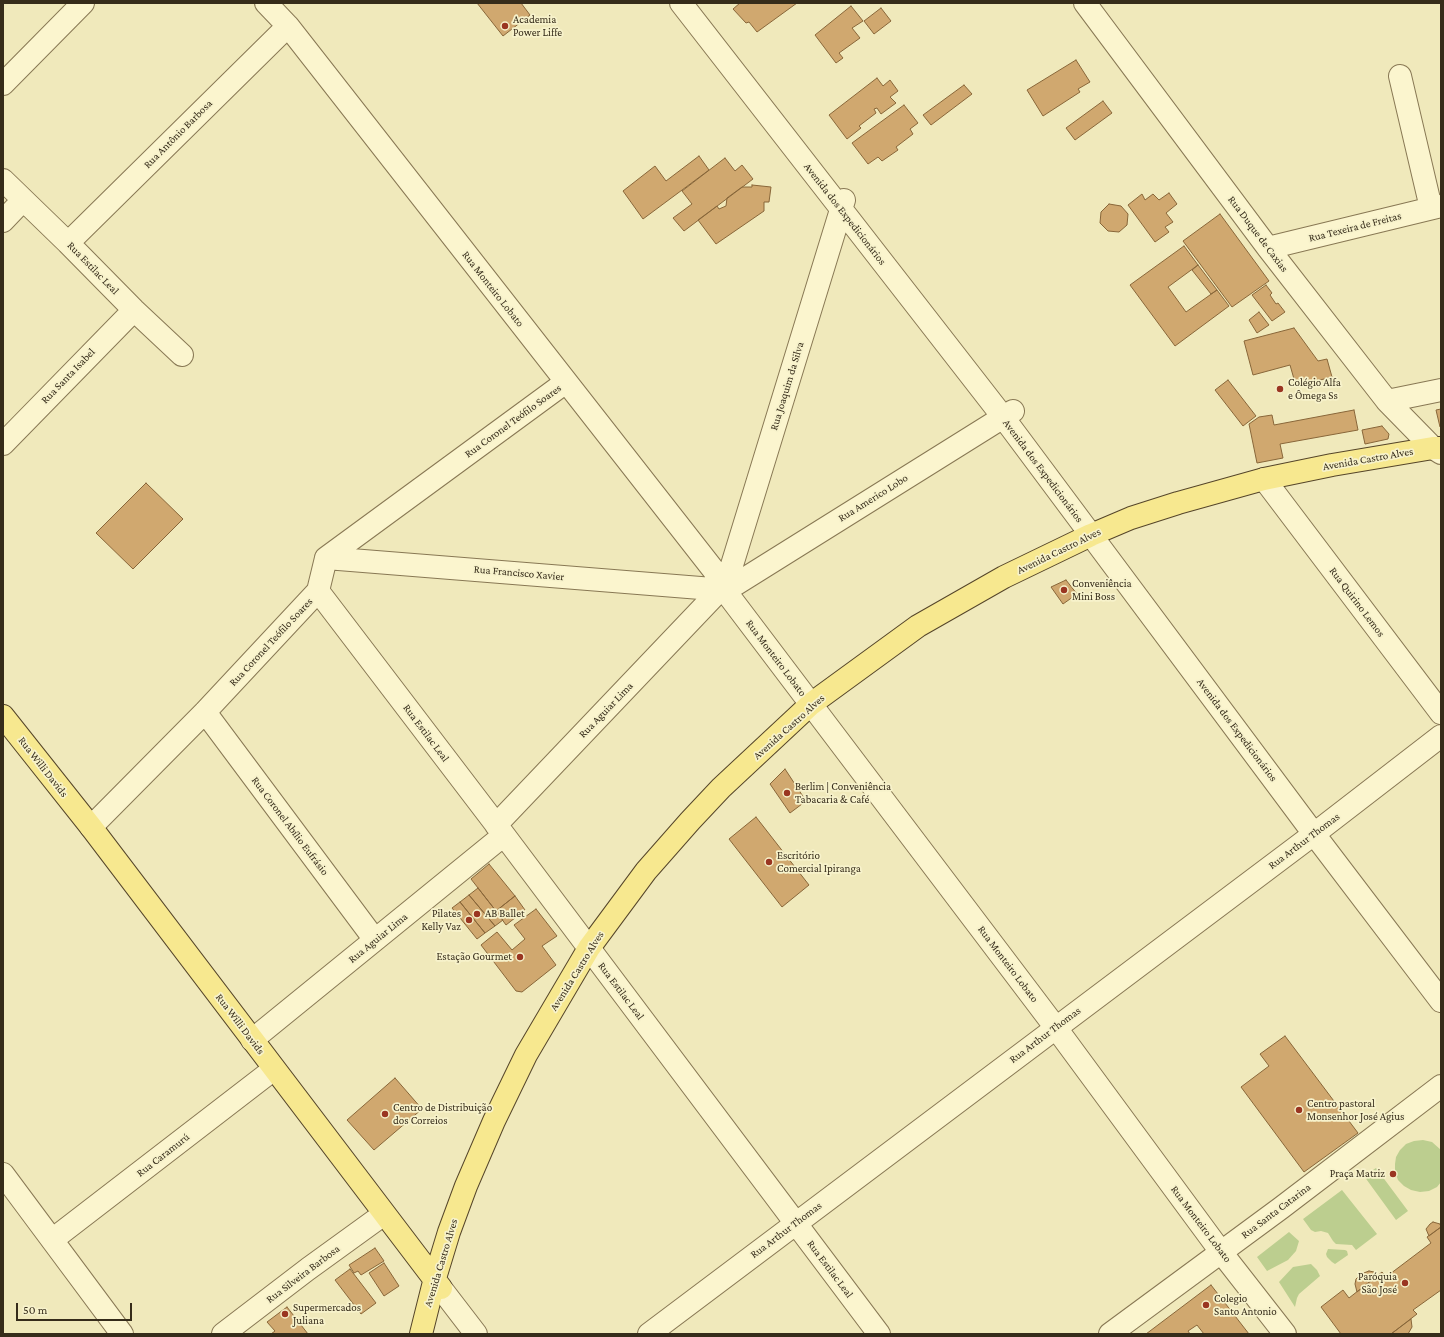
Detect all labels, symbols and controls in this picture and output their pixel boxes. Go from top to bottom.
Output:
place label: Academia Power Liffe [513,13,562,39]
marker: Academia Power Liffe [500,21,510,31]
street label: Rua Antônio Barbosa [141,97,215,171]
street label: Avenida dos Expedicionários [801,160,889,268]
street label: Rua Duque de Caxias [1225,193,1291,275]
street label: Rua Texeira de Freitas [1307,209,1403,245]
street label: Rua Estilac Leal [64,239,122,297]
street label: Rua Monteiro Lobato [459,248,527,330]
street label: Rua Joaquim da Silva [767,340,807,432]
street label: Rua Santa Isabel [38,346,98,406]
place label: Colégio Alfa e Ômega Ss [1288,376,1341,402]
street label: Rua Coronel Teófilo Soares [462,381,564,461]
marker: Colégio Alfa e Ômega Ss [1275,384,1285,394]
street label: Avenida dos Expedicionários [1000,417,1086,525]
street label: Avenida Castro Alves [1322,445,1414,473]
street label: Rua Americo Lobo [836,471,910,525]
street label: Avenida Castro Alves [1015,525,1103,577]
street label: Rua Francisco Xavier [473,562,565,584]
street label: Rua Quirino Lemos [1326,564,1388,640]
place label: Conveniência Mini Boss [1072,577,1132,603]
marker: Conveniência Mini Boss [1059,585,1069,595]
street label: Rua Coronel Teófilo Soares [227,595,315,689]
street label: Rua Monteiro Lobato [743,617,809,699]
street label: Avenida dos Expedicionários [1194,676,1280,784]
street label: Rua Aguiar Lima [576,679,636,741]
street label: Avenida Castro Alves [751,691,827,763]
street label: Rua Estilac Leal [400,702,452,764]
street label: Rua Willi Davids [15,734,71,800]
street label: Rua Coronel Abílio Eufrásio [249,774,331,878]
place label: Berlim | Conveniência Tabacaria & Café [795,780,891,806]
marker: Berlim | Conveniência Tabacaria & Café [782,788,792,798]
street label: Rua Arthur Thomas [1266,810,1342,872]
place label: Escritório Comercial Ipiranga [777,849,861,875]
marker: Escritório Comercial Ipiranga [764,857,774,867]
place label: Pilates Kelly Vaz [422,907,461,933]
place label: AB Ballet [485,907,525,921]
marker: AB Ballet [472,909,482,919]
street label: Rua Aguiar Lima [346,910,410,966]
marker: Pilates Kelly Vaz [464,915,474,925]
street label: Rua Monteiro Lobato [975,923,1041,1005]
street label: Avenida Castro Alves [547,929,607,1013]
place label: Estação Gourmet [436,950,512,964]
marker: Estação Gourmet [515,952,525,962]
street label: Rua Estilac Leal [595,960,647,1022]
street label: Rua Willi Davids [213,991,267,1057]
street label: Rua Arthur Thomas [1007,1004,1083,1066]
place label: Centro pastoral Monsenhor José Agius [1307,1097,1404,1123]
place label: Centro de Distribuição dos Correios [393,1101,492,1127]
marker: Centro pastoral Monsenhor José Agius [1294,1105,1304,1115]
marker: Centro de Distribuição dos Correios [380,1109,390,1119]
street label: Rua Caramurú [134,1130,192,1180]
place label: Praça Matriz [1330,1167,1385,1181]
marker: Praça Matriz [1388,1169,1398,1179]
street label: Rua Santa Catarina [1239,1181,1313,1241]
street label: Rua Monteiro Lobato [1168,1183,1234,1265]
street label: Rua Arthur Thomas [748,1199,824,1261]
street label: Avenida Castro Alves [421,1217,461,1309]
street label: Rua Estilac Leal [804,1238,856,1300]
street label: Rua Silveira Barbosa [264,1242,342,1306]
place label: Paróquia São José [1358,1270,1397,1296]
marker: Paróquia São José [1400,1278,1410,1288]
place label: Colegio Santo Antonio [1214,1292,1277,1318]
scale bar [18,1295,134,1321]
marker: Colegio Santo Antonio [1201,1300,1211,1310]
place label: Supermercados Juliana [293,1301,361,1327]
text: 50 m [23,1303,47,1317]
marker: Supermercados Juliana [280,1309,290,1319]

